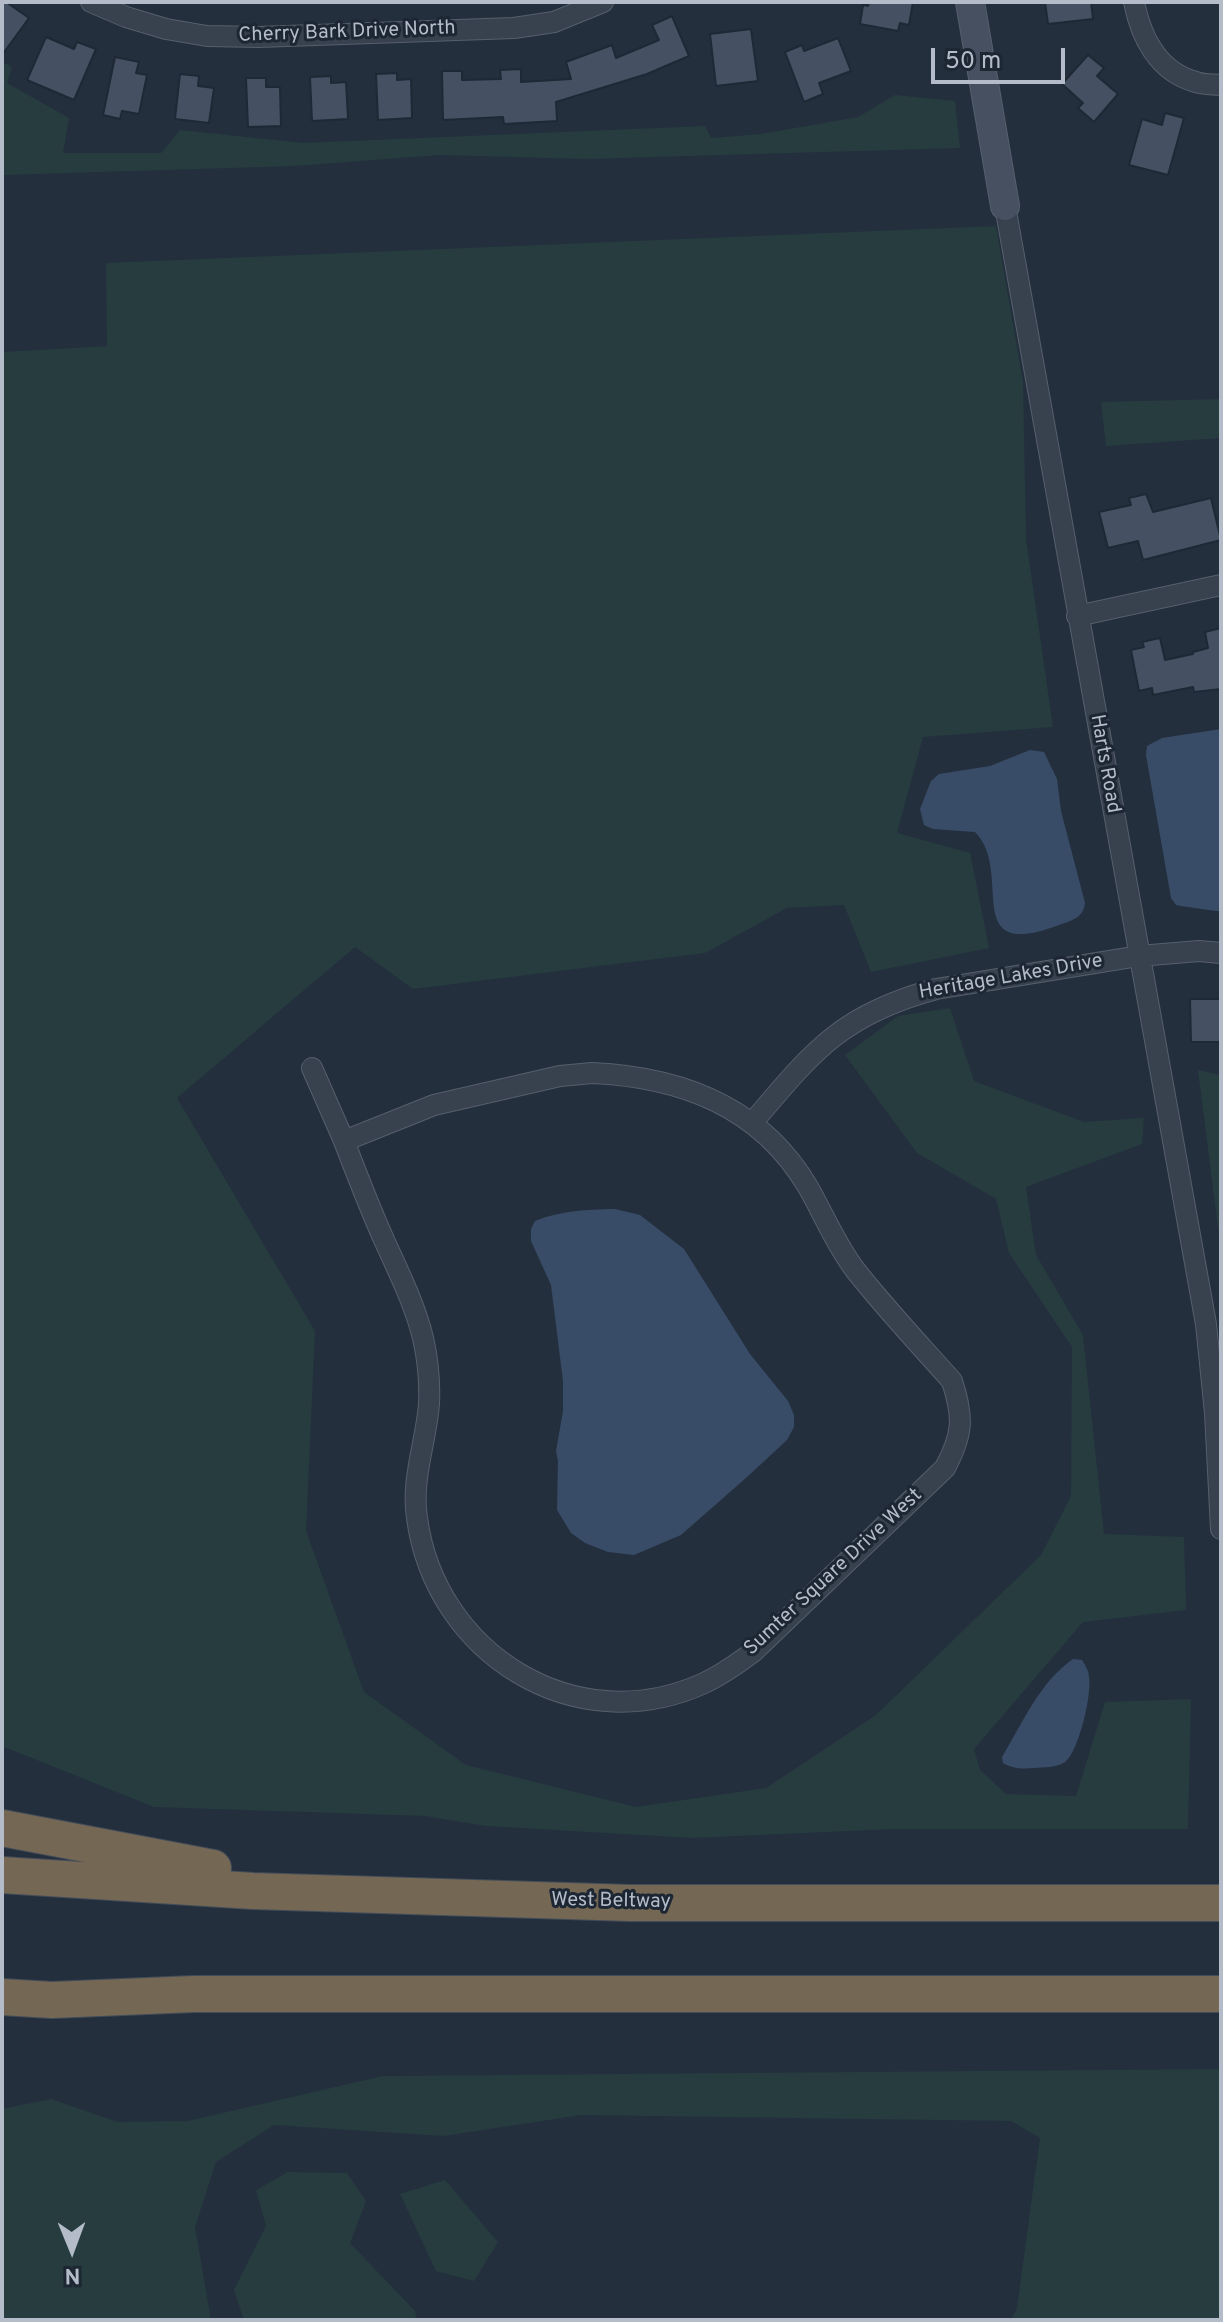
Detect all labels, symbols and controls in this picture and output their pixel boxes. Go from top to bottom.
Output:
street label: Cherry Bark Drive North [238,17,456,49]
scale bar [935,32,1069,82]
text: 50 m [945,47,1001,77]
street label: Harts Road [1083,713,1125,815]
street label: Heritage Lakes Drive [917,950,1105,1006]
street label: Sumter Square Drive West [740,1484,928,1662]
street label: West Beltway [551,1889,671,1915]
north arrow [32,2210,112,2290]
text: N [64,2261,81,2288]

